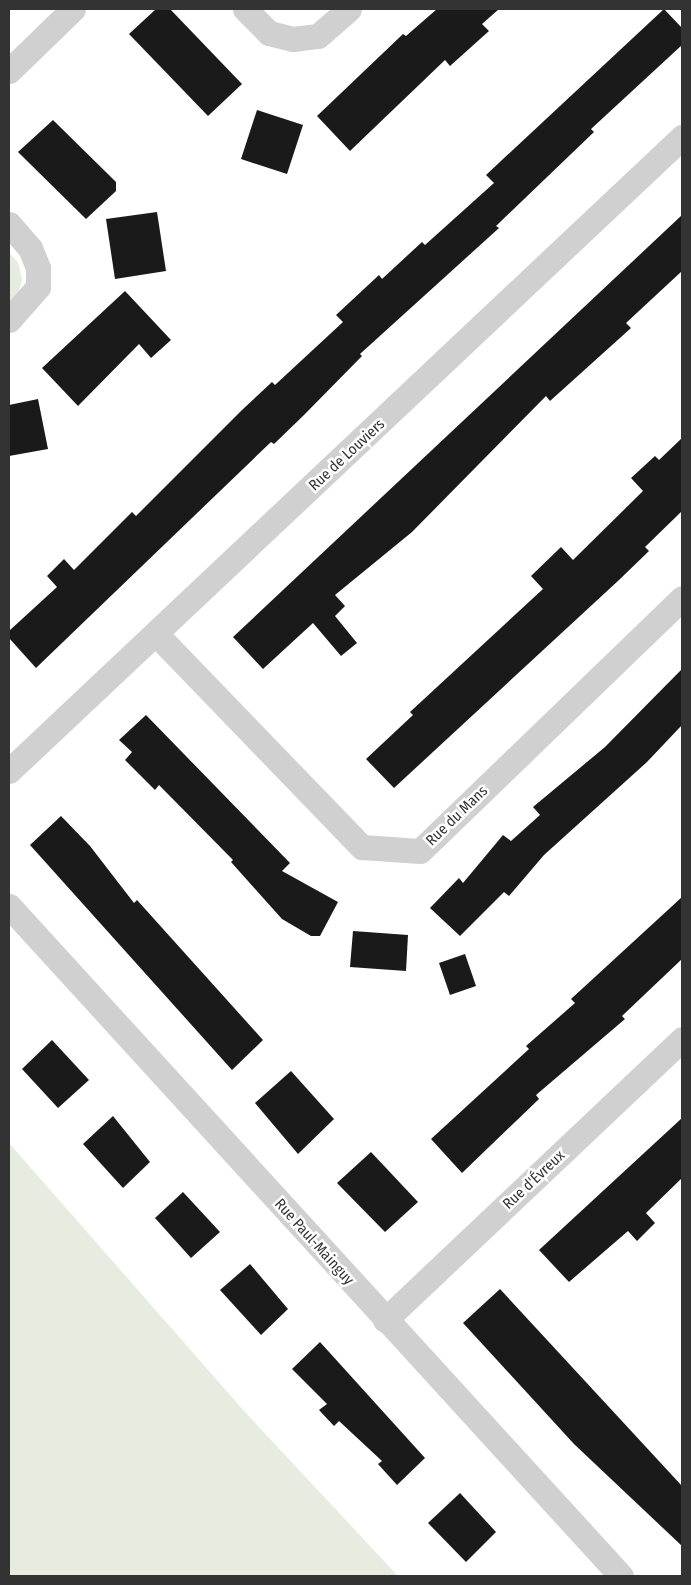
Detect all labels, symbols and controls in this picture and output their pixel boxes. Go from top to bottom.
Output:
street label: Rue de Louviers [305,415,389,495]
street label: Rue du Mans [422,782,492,850]
street label: Rue d'Évreux [499,1147,569,1213]
street label: Rue Paul-Mainguy [271,1195,357,1289]

